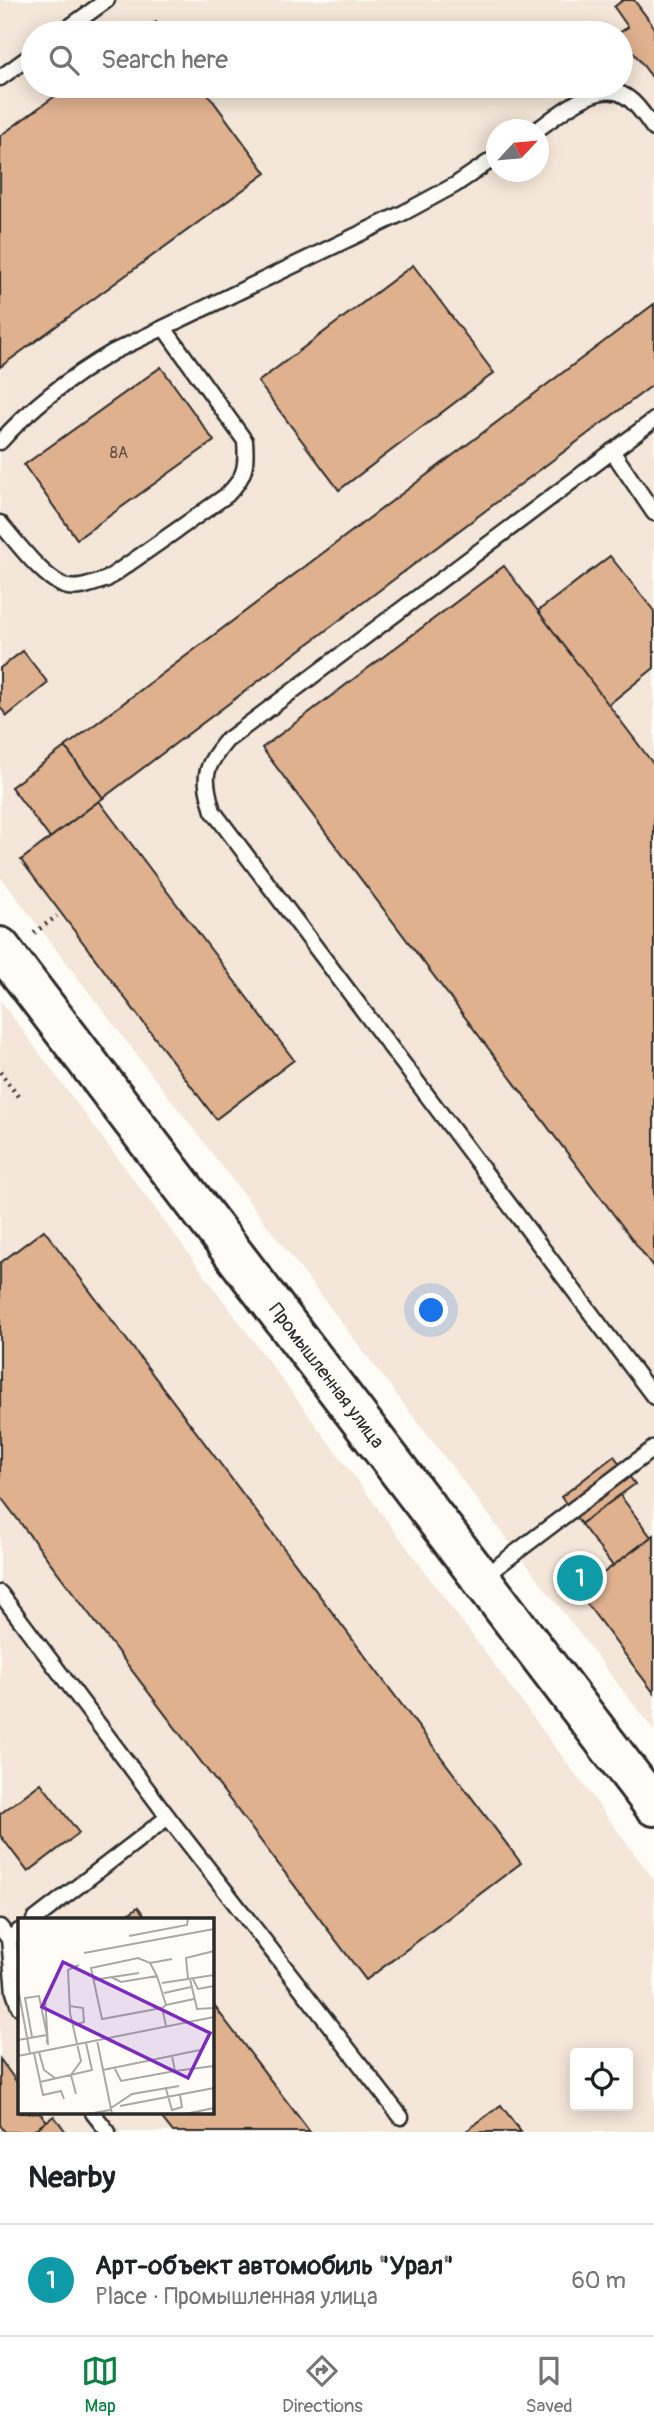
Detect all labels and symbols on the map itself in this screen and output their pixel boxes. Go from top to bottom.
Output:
north arrow [486,119,549,182]
house number: 8А [110,443,128,463]
your location [414,1293,448,1327]
street label: Промышленная улица [264,1298,390,1453]
pin: 1 [557,1552,603,1604]
inset map [18,1918,214,2114]

